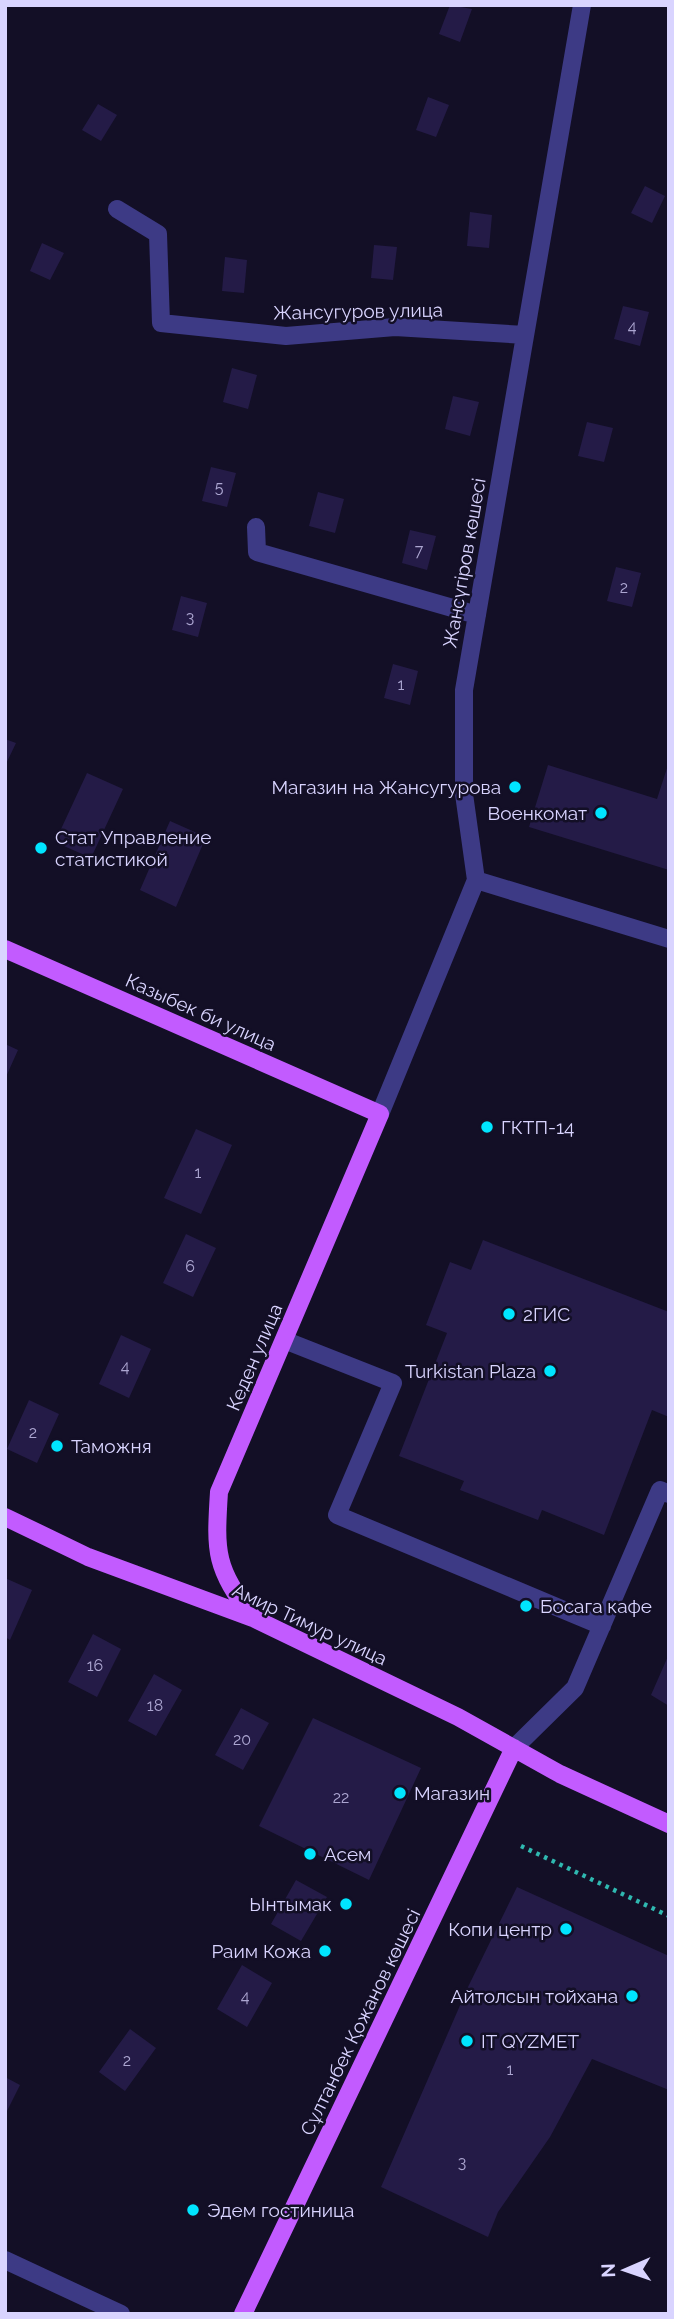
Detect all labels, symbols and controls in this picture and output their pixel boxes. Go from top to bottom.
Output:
street label: Жансугуров улица [273,299,443,323]
house number: 4 [628,317,637,336]
street label: Жансүгіров көшесі [438,476,490,650]
house number: 5 [215,478,224,497]
house number: 7 [415,541,424,560]
house number: 2 [620,578,628,597]
house number: 3 [186,608,194,627]
house number: 1 [398,675,405,694]
place label: Магазин на Жансугурова [272,776,501,798]
marker: Магазин на Жансугурова [507,779,523,795]
place label: Военкомат [488,802,587,824]
marker: Военкомат [593,805,609,821]
place label: Стат Управление статистикой [55,826,211,870]
marker: Стат Управление статистикой [33,840,49,856]
street label: Казыбек би улица [122,969,280,1055]
place label: ГКТП-14 [501,1116,574,1138]
marker: ГКТП-14 [479,1119,495,1135]
house number: 1 [195,1163,202,1182]
house number: 6 [185,1257,195,1276]
street label: Кеден улица [222,1300,286,1414]
place label: 2ГИС [523,1303,570,1325]
marker: 2ГИС [501,1306,517,1322]
house number: 4 [121,1357,130,1376]
place label: Turkistan Plaza [405,1360,536,1382]
marker: Turkistan Plaza [542,1363,558,1379]
house number: 2 [29,1423,37,1442]
place label: Таможня [71,1435,152,1457]
marker: Таможня [49,1438,65,1454]
street label: Амир Тимур улица [229,1579,391,1669]
place label: Босага кафе [540,1595,652,1617]
marker: Босага кафе [518,1598,534,1614]
house number: 16 [87,1656,103,1675]
house number: 18 [147,1696,163,1715]
house number: 20 [233,1730,251,1749]
place label: Магазин [414,1782,490,1804]
marker: Магазин [392,1785,408,1801]
house number: 22 [333,1788,349,1807]
place label: Асем [324,1843,371,1865]
marker: Асем [302,1846,318,1862]
place label: Ынтымак [249,1893,332,1915]
marker: Ынтымак [338,1896,354,1912]
street label: Сұлтанбек Қожанов көшесі [295,1905,425,2139]
place label: Копи центр [448,1918,552,1940]
marker: Копи центр [558,1921,574,1937]
place label: Раим Кожа [211,1940,311,1962]
marker: Раим Кожа [317,1943,333,1959]
place label: Айтолсын тойхана [451,1985,618,2007]
house number: 4 [241,1987,250,2006]
marker: Айтолсын тойхана [624,1988,640,2004]
place label: IT QYZMET [481,2030,579,2052]
marker: IT QYZMET [459,2033,475,2049]
house number: 2 [123,2051,131,2070]
house number: 1 [507,2060,514,2079]
house number: 3 [458,2153,466,2172]
place label: Эдем гостиница [207,2199,354,2221]
marker: Эдем гостиница [185,2202,201,2218]
north arrow [590,2235,660,2305]
text: N [597,2263,619,2278]

